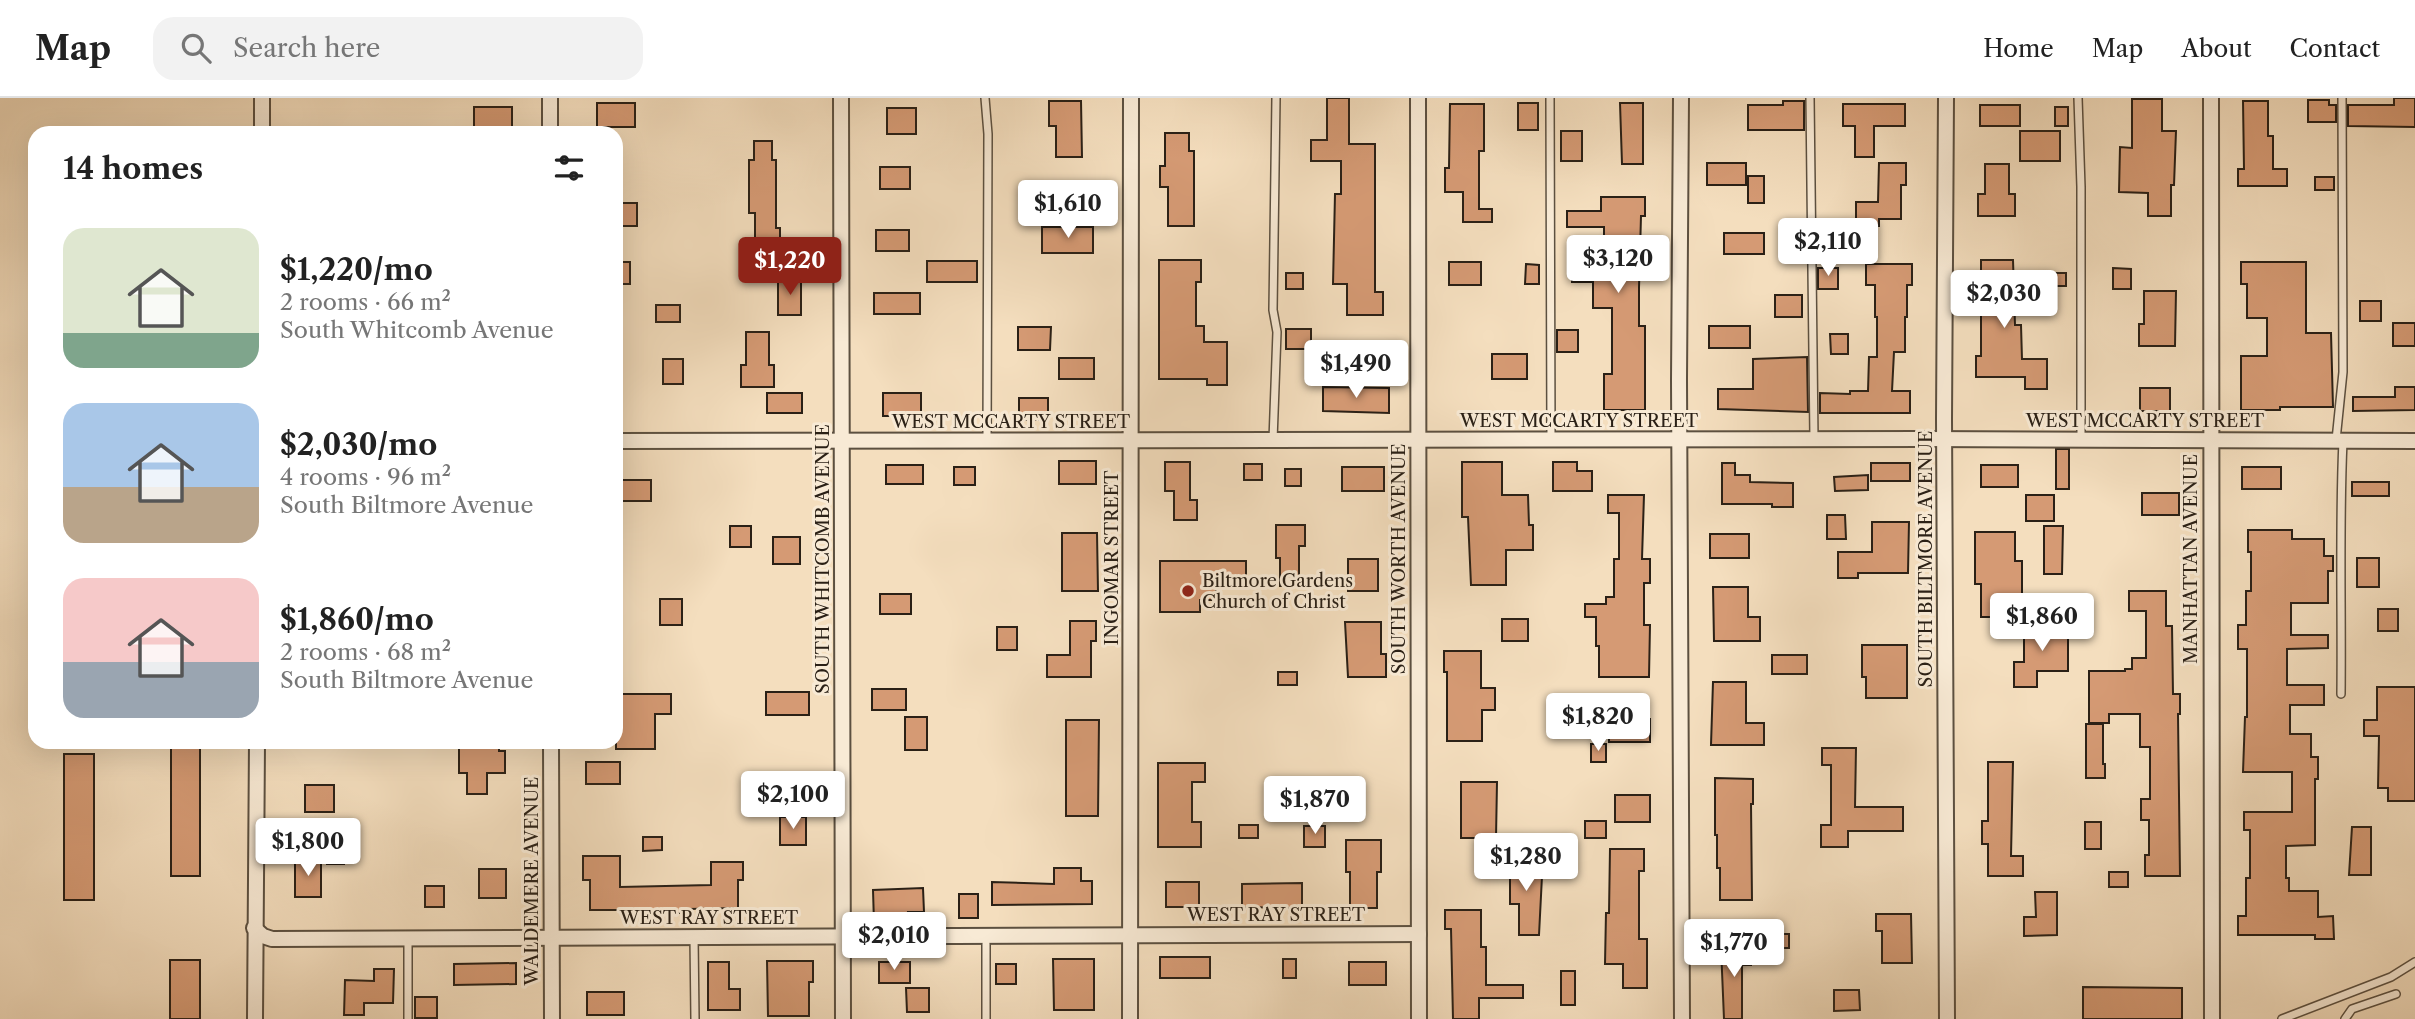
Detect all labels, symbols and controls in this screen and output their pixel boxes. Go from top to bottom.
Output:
search box [153,17,643,80]
text: Map [35,28,111,69]
icon: search [177,29,215,67]
text: Search here [233,32,380,64]
text: Home [1983,34,2054,63]
text: Map [2092,34,2143,63]
text: About [2181,34,2252,63]
text: Contact [2290,34,2380,63]
icon: filters [550,149,588,187]
text: 14 homes [63,150,203,187]
pin: $1,610 [1011,180,1125,240]
text: $1,610 [1034,189,1102,217]
pin: $2,110 [1771,218,1885,278]
text: $2,110 [1794,227,1862,255]
pin: $3,120 [1561,236,1675,295]
pin: $1,220 [733,238,847,297]
text: $3,120 [1583,244,1653,272]
text: $1,220 [754,246,826,274]
text: $1,220/mo [280,251,433,288]
icon: home [119,256,203,340]
pin: $2,030 [1947,271,2061,330]
text: $2,030 [1967,279,2041,307]
text: 2 rooms · 66 m² [280,288,451,316]
text: South Whitcomb Avenue [280,316,554,344]
pin: $1,490 [1299,341,1413,400]
text: $1,490 [1320,349,1392,377]
street label: WEST MCCARTY STREET [1459,410,1699,432]
street label: WEST MCCARTY STREET [2025,410,2265,432]
street label: WEST MCCARTY STREET [891,411,1131,433]
street label: SOUTH WHITCOMB AVENUE [812,424,834,694]
text: $2,030/mo [280,426,437,463]
icon: home [119,431,203,515]
street label: SOUTH BILTMORE AVENUE [1915,431,1937,687]
street label: SOUTH WORTH AVENUE [1388,444,1410,674]
street label: MANHATTAN AVENUE [2180,454,2202,664]
text: 4 rooms · 96 m² [280,463,451,491]
street label: INGOMAR STREET [1101,470,1123,646]
text: South Biltmore Avenue [280,491,533,519]
place label: Biltmore Gardens Church of Christ [1202,570,1353,613]
marker: Biltmore Gardens Church of Christ [1180,583,1196,599]
pin: $1,860 [1985,594,2099,653]
text: $1,860/mo [280,601,434,638]
text: $1,860 [2006,602,2078,630]
icon: home [119,606,203,690]
text: 2 rooms · 68 m² [280,638,451,666]
text: South Biltmore Avenue [280,666,533,694]
pin: $1,820 [1541,694,1655,753]
text: $1,820 [1562,702,1634,730]
pin: $2,100 [736,772,850,831]
pin: $1,870 [1258,776,1372,836]
street label: WALDEMERE AVENUE [521,777,543,986]
text: $2,100 [757,780,829,808]
text: $1,870 [1280,785,1350,813]
pin: $1,800 [251,818,365,878]
text: $1,800 [272,827,344,855]
pin: $1,280 [1469,834,1583,893]
text: $1,280 [1490,842,1562,870]
street label: WEST RAY STREET [1186,904,1366,926]
street label: WEST RAY STREET [619,907,799,929]
pin: $2,010 [837,912,951,972]
pin: $1,770 [1677,920,1791,979]
text: $2,010 [858,921,930,949]
text: $1,770 [1700,928,1768,956]

